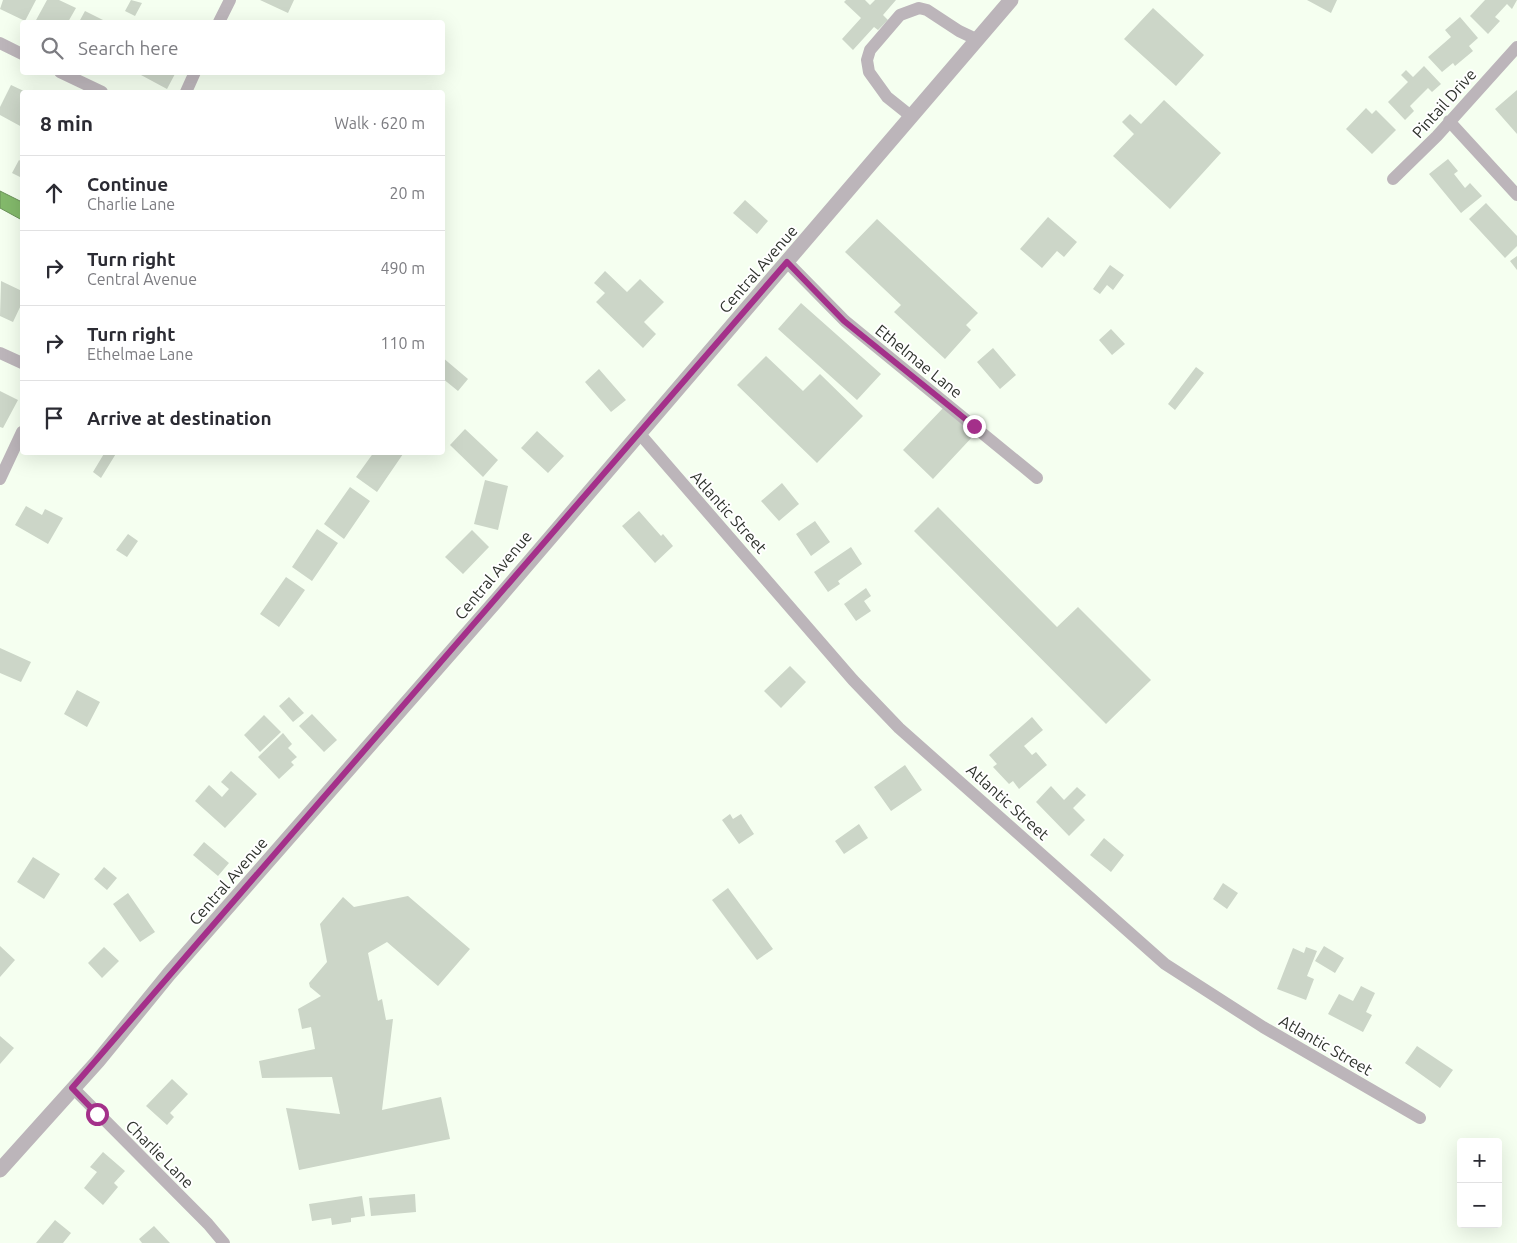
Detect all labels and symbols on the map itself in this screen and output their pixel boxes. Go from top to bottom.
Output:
street label: Pintail Drive [1408,65,1480,141]
street label: Central Avenue [715,222,801,316]
street label: Ethelmae Lane [872,321,966,401]
route end [963,415,986,438]
street label: Atlantic Street [687,467,771,557]
street label: Central Avenue [451,527,535,623]
street label: Atlantic Street [963,760,1053,844]
street label: Central Avenue [185,834,271,928]
street label: Atlantic Street [1276,1011,1376,1079]
route start [86,1103,109,1126]
street label: Charlie Lane [122,1116,198,1192]

